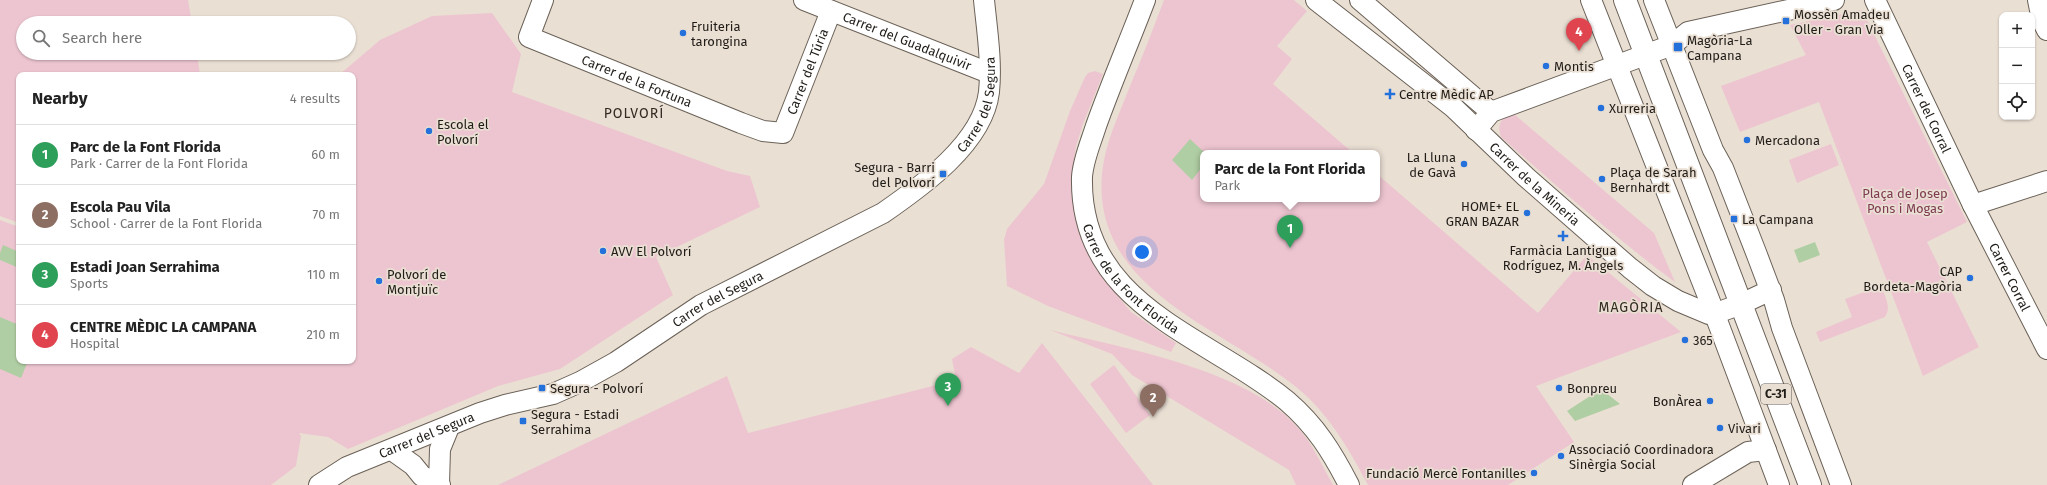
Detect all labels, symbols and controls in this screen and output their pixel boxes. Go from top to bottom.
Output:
place label: Mossèn Amadeu Oller - Gran Via [1794,7,1890,37]
street label: Carrer del Guadalquivir [841,9,974,73]
map controls [1999,12,2035,120]
button: + [1999,12,2035,48]
search box [16,16,356,60]
marker: Mossèn Amadeu Oller - Gran Via [1781,16,1791,26]
pin: 4 [1566,18,1592,51]
place label: Fruiteria tarongina [691,19,748,49]
street label: Carrer del Túria [784,26,831,117]
icon: search [30,27,52,49]
marker: Fruiteria tarongina [678,28,688,38]
text: Search here [62,29,142,47]
place label: Magòria-La Campana [1687,33,1752,63]
marker: Magòria-La Campana [1672,41,1684,53]
button: − [1999,48,2035,84]
street label: Carrer de la Fortuna [579,52,694,110]
street label: Carrer del Segura [954,57,998,155]
place label: Montis [1554,59,1594,74]
marker: Montis [1541,61,1551,71]
street label: Carrer del Corral [1899,62,1954,155]
button: locate [1999,84,2035,120]
place label: Centre Mèdic AP [1399,87,1494,102]
text: Nearby [32,88,87,109]
marker: Centre Mèdic AP [1384,88,1396,100]
text: 4 results [290,91,340,106]
place label: Xurreria [1609,101,1656,116]
marker: Xurreria [1596,103,1606,113]
district label: POLVORÍ [604,104,664,122]
place label: Escola el Polvorí [437,117,489,147]
marker: Escola el Polvorí [424,126,434,136]
place label: Mercadona [1755,133,1820,148]
marker: Mercadona [1742,135,1752,145]
text: Parc de la Font Florida [70,138,221,156]
street label: Carrer de la Mineria [1486,139,1583,229]
text: 1 [42,147,48,162]
text: 60 m [311,147,340,162]
popup [1200,150,1380,202]
place label: La Lluna de Gavà [1407,150,1456,180]
text: Park · Carrer de la Font Florida [70,156,248,171]
marker: La Lluna de Gavà [1459,159,1469,169]
place label: Segura - Barri del Polvorí [854,160,935,190]
text: Parc de la Font Florida [1214,160,1366,178]
place label: Plaça de Sarah Bernhardt [1610,165,1697,195]
marker: Segura - Barri del Polvorí [938,169,948,179]
marker: Plaça de Sarah Bernhardt [1597,174,1607,184]
text: Park [1214,178,1240,193]
park label: Plaça de Josep Pons i Mogas [1862,186,1948,216]
text: Escola Pau Vila [70,198,171,216]
place label: HOME+ EL GRAN BAZAR [1446,199,1520,229]
text: 2 [42,207,48,222]
text: 70 m [313,207,340,222]
marker: HOME+ EL GRAN BAZAR [1522,208,1532,218]
place label: La Campana [1742,212,1814,227]
marker: La Campana [1729,214,1739,224]
pin: 1 [1277,215,1303,248]
text: School · Carrer de la Font Florida [70,216,262,231]
street label: Carrer de la Font Florida [1080,222,1182,337]
marker: Farmàcia Lantigua Rodríguez, M. Àngels [1558,231,1568,241]
street label: Carrer Corral [1986,241,2033,314]
your location [1132,242,1152,262]
place label: Farmàcia Lantigua Rodríguez, M. Àngels [1503,243,1623,273]
place label: AVV El Polvorí [611,244,692,259]
marker: AVV El Polvorí [598,246,608,256]
text: Estadi Joan Serrahima [70,258,220,276]
place label: CAP Bordeta-Magòria [1863,264,1962,294]
text: 3 [42,267,48,282]
text: 110 m [307,267,340,282]
place label: Polvorí de Montjuïc [387,267,446,297]
street label: Carrer del Segura [669,268,766,330]
marker: CAP Bordeta-Magòria [1965,273,1975,283]
text: Sports [70,276,108,291]
marker: Polvorí de Montjuïc [374,276,384,286]
district label: MAGÒRIA [1599,298,1663,316]
text: CENTRE MÈDIC LA CAMPANA [70,318,256,336]
text: 4 [41,327,49,342]
text: 210 m [306,327,340,342]
place label: 365 [1693,333,1713,348]
marker: 365 [1680,335,1690,345]
text: Hospital [70,336,119,351]
pin: 3 [935,373,961,406]
place label: Segura - Polvorí [550,381,644,396]
place label: Bonpreu [1567,381,1617,396]
marker: Segura - Polvorí [537,383,547,393]
marker: Bonpreu [1554,383,1564,393]
pin: 2 [1140,384,1166,417]
road number: C-31 [1761,384,1791,404]
place label: BonÀrea [1653,394,1702,409]
marker: BonÀrea [1705,396,1715,406]
place label: Segura - Estadi Serrahima [531,407,619,437]
street label: Carrer del Segura [377,409,477,461]
marker: Segura - Estadi Serrahima [518,416,528,426]
place label: Vivari [1728,421,1761,436]
marker: Vivari [1715,423,1725,433]
place label: Associació Coordinadora Sinèrgia Social [1569,442,1714,472]
marker: Associació Coordinadora Sinèrgia Social [1556,451,1566,461]
place label: Fundació Mercè Fontanilles [1366,466,1526,481]
marker: Fundació Mercè Fontanilles [1529,468,1539,478]

